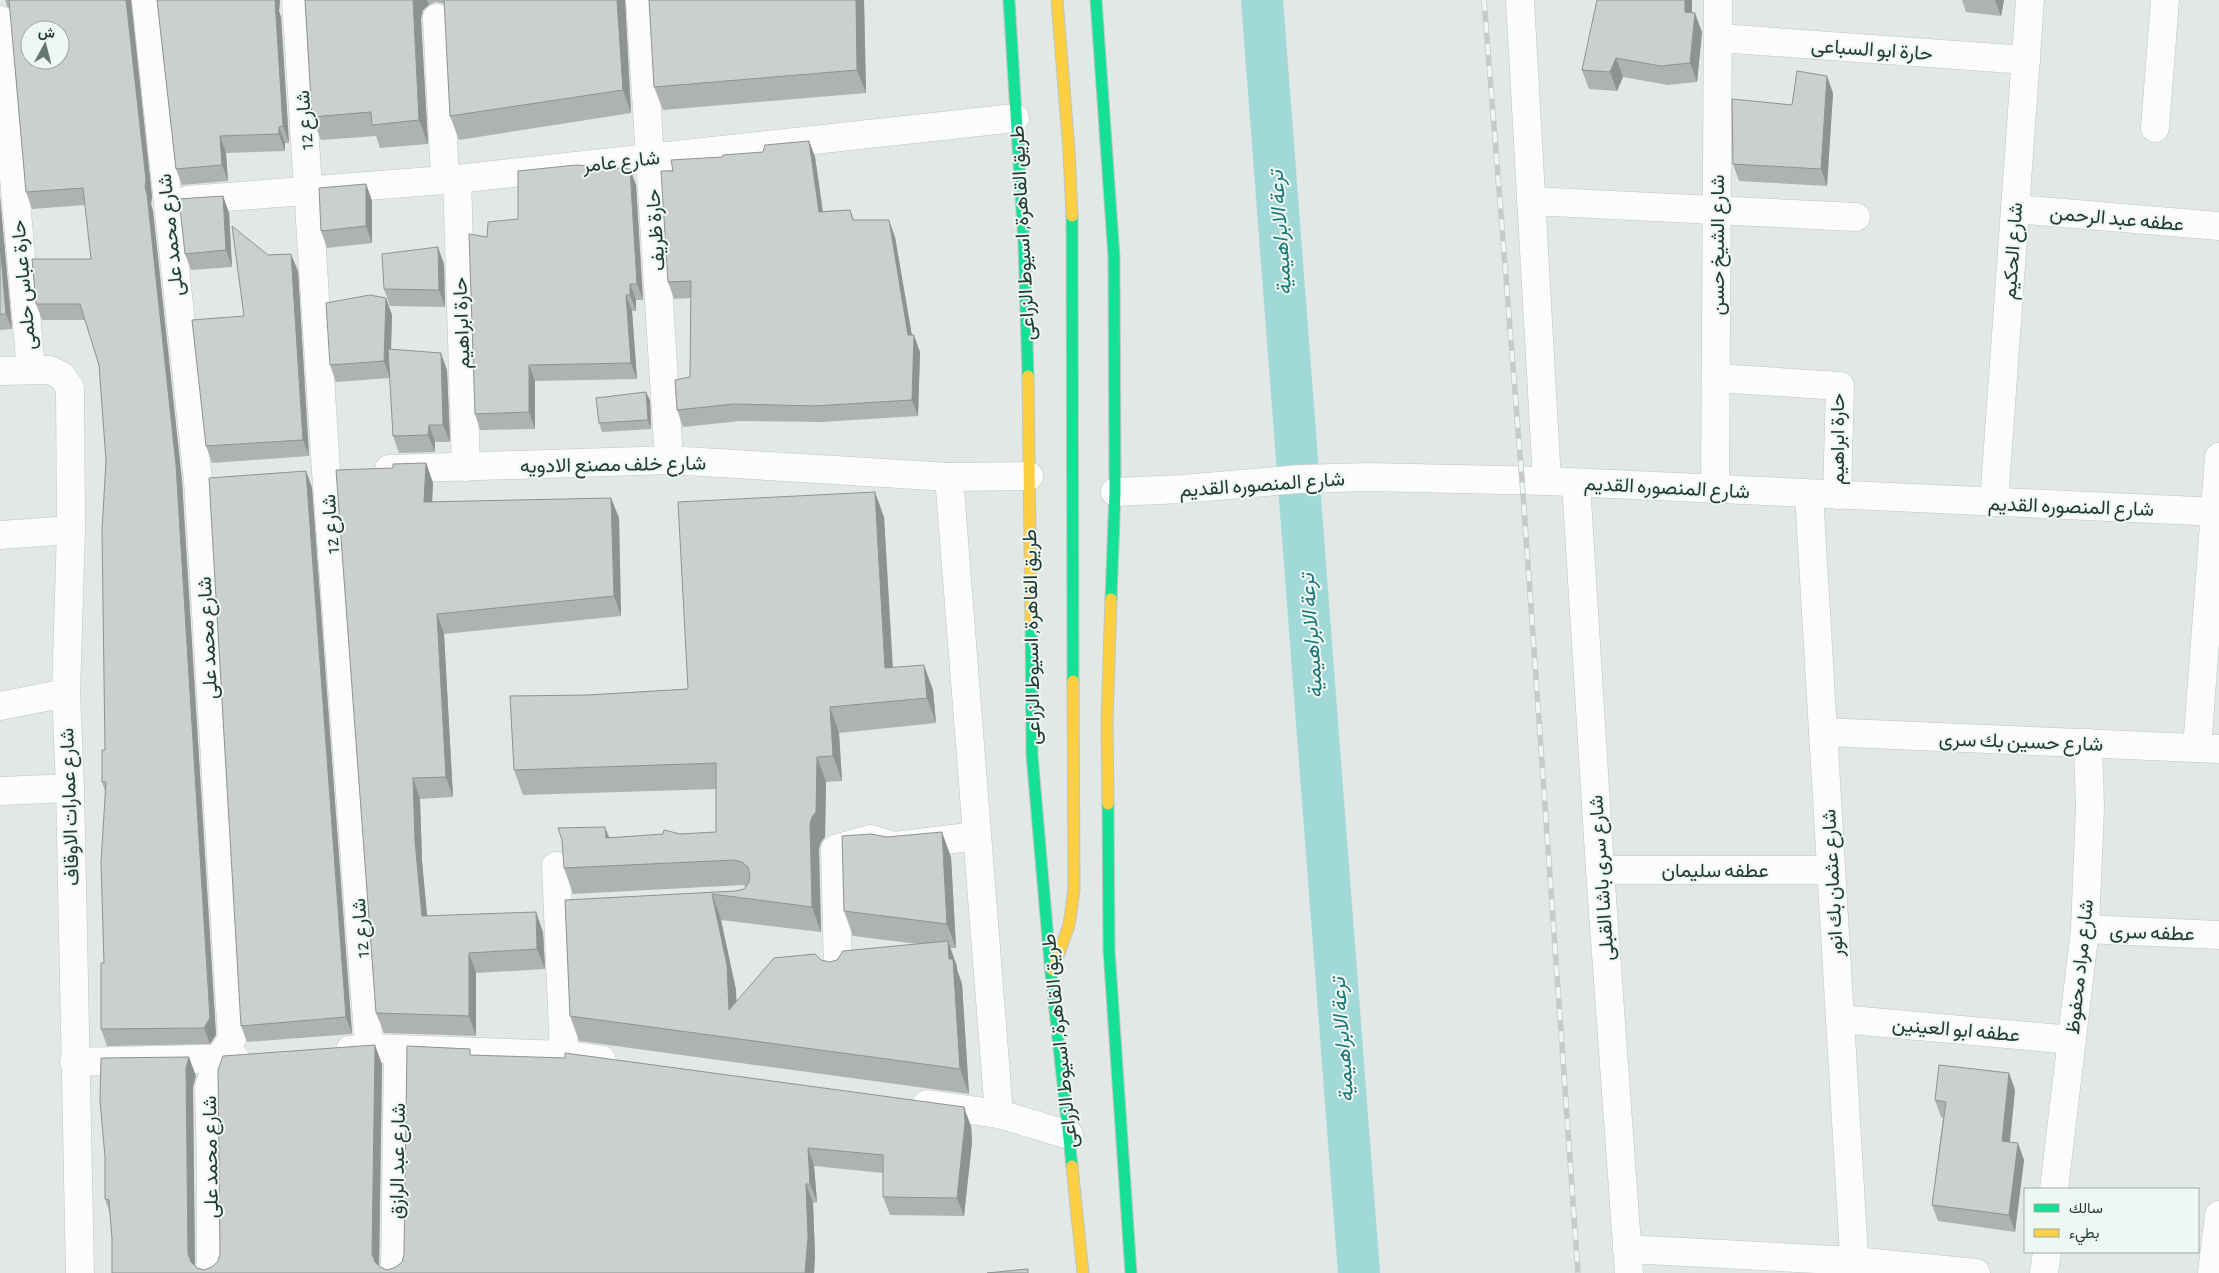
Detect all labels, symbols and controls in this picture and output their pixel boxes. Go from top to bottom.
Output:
north arrow [20,20,70,70]
text: ش [37,25,56,42]
street label: حارة ابو السباعى [1810,36,1934,66]
street label: شارع 12 [293,89,320,150]
street label: طريق القاهرة, اسيوط الزراعى [1007,125,1041,341]
street label: شارع عامر [580,148,661,179]
water label: ترعة الابراهيمية [1265,167,1297,296]
street label: شارع محمد على [155,172,190,297]
street label: شارع الشيخ حسن [1708,175,1731,315]
street label: حارة ظريف [643,188,671,272]
street label: شارع الحكيم [2000,202,2029,301]
street label: عطفه عبد الرحمن [2049,203,2185,237]
street label: حارة عباس حلمى [8,219,42,351]
street label: حارة ابراهيم [450,277,476,369]
street label: حارة ابراهيم [1828,393,1850,485]
street label: شارع خلف مصنع الادويه [520,453,706,480]
street label: شارع المنصوره القديم [1179,469,1346,504]
street label: شارع المنصوره القديم [1583,474,1750,505]
street label: شارع 12 [319,493,346,554]
street label: شارع المنصوره القديم [1988,494,2154,523]
street label: طريق القاهرة, اسيوط الزراعى [1020,529,1046,745]
water label: ترعة الابراهيمية [1296,570,1328,699]
street label: شارع محمد على [195,576,224,700]
street label: شارع عمارات الاوقاف [57,727,86,886]
street label: شارع حسين بك سرى [1938,729,2104,758]
street label: شارع سرى باشا القبلى [1586,794,1621,962]
street label: شارع عثمان بك انور [1819,808,1850,958]
street label: عطفه سليمان [1661,861,1769,882]
street label: شارع 12 [349,897,376,958]
street label: شارع مراد محفوظ [2063,898,2100,1036]
street label: عطفه سرى [2109,922,2195,946]
street label: طريق القاهرة, اسيوط الزراعى [1039,932,1083,1149]
water label: ترعة الابراهيمية [1327,974,1359,1103]
street label: عطفه ابو العينين [1891,1014,2021,1048]
street label: شارع محمد على [200,1095,225,1219]
street label: شارع عبد الرازق [387,1103,412,1219]
legend [2024,1188,2199,1253]
text: سالك [2069,1201,2103,1216]
text: بطيء [2069,1226,2099,1246]

